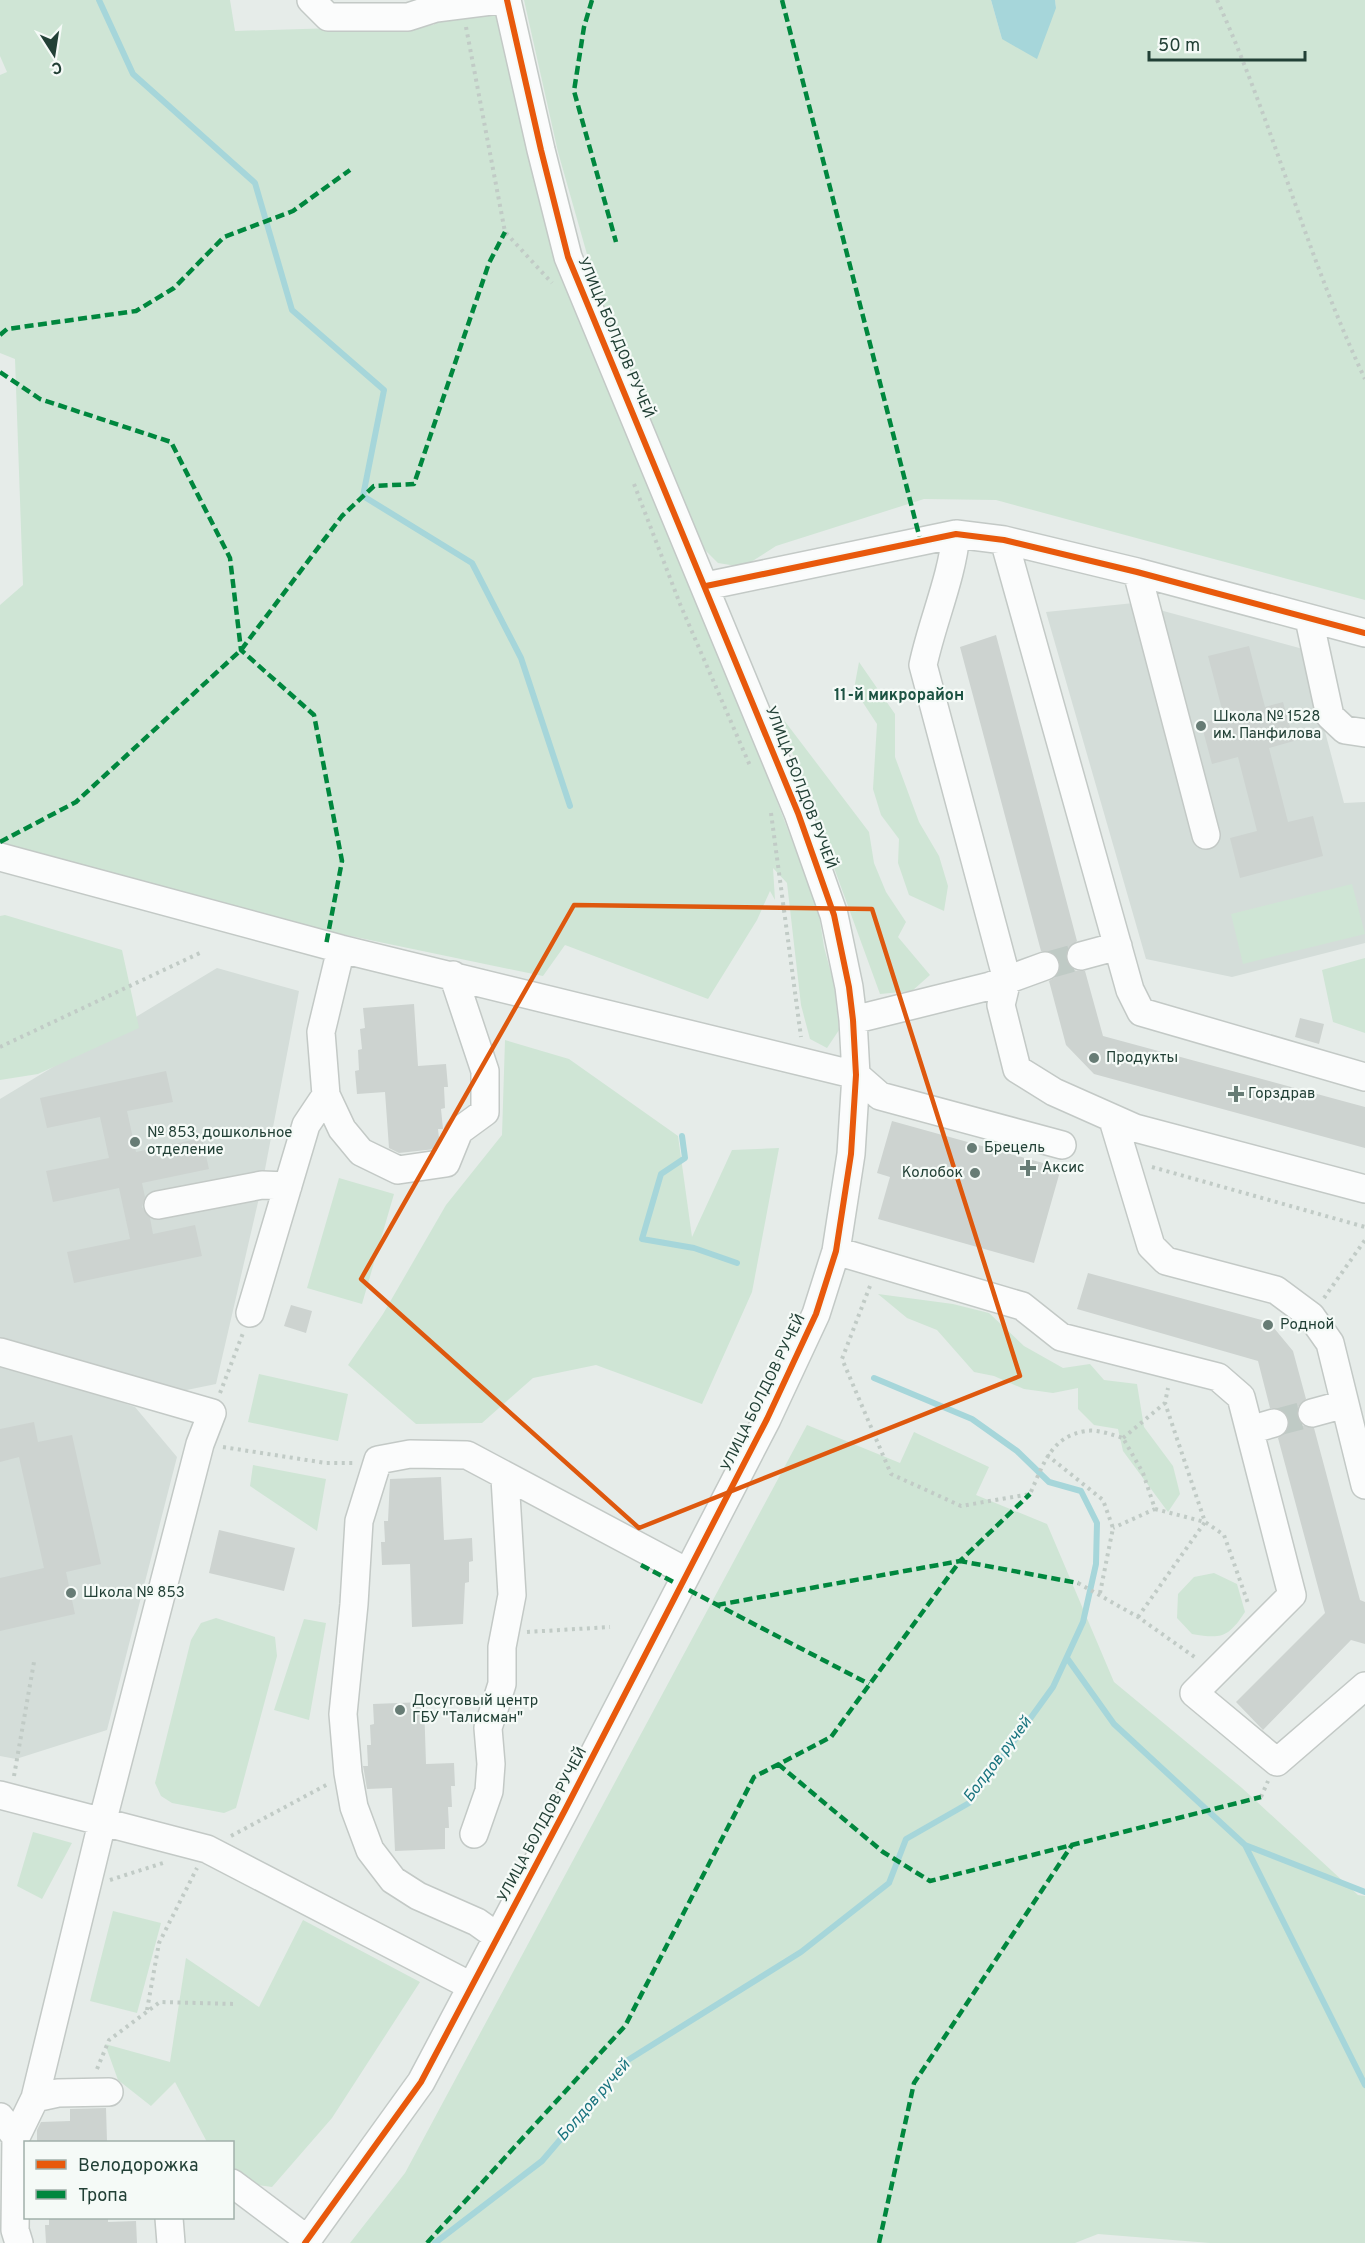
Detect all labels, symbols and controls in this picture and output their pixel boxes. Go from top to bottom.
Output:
north arrow [24,24,84,84]
scale bar [1149,24,1305,62]
text: 50 m [1158,35,1200,58]
text: С [50,56,64,78]
street label: УЛИЦА БОЛДОВ РУЧЕЙ [572,254,659,421]
district label: 11-й микрорайон [834,686,964,706]
street label: УЛИЦА БОЛДОВ РУЧЕЙ [760,703,842,872]
place label: Школа № 1528 им. Панфилова [1213,708,1321,744]
marker: Школа № 1528 им. Панфилова [1194,719,1208,733]
place label: Продукты [1106,1049,1178,1068]
marker: Продукты [1087,1051,1101,1065]
place label: Горздрав [1248,1085,1315,1104]
marker: Горздрав [1229,1087,1243,1101]
place label: № 853, дошкольное отделение [147,1124,292,1160]
marker: № 853, дошкольное отделение [128,1135,142,1149]
place label: Брецель [984,1139,1045,1158]
marker: Брецель [965,1141,979,1155]
marker: Аксис [1019,1159,1037,1177]
place label: Аксис [1042,1159,1085,1178]
place label: Колобок [902,1164,963,1183]
marker: Колобок [968,1166,982,1180]
street label: УЛИЦА БОЛДОВ РУЧЕЙ [716,1310,810,1475]
place label: Родной [1280,1316,1334,1335]
marker: Родной [1261,1318,1275,1332]
place label: Школа № 853 [83,1584,185,1603]
marker: Школа № 853 [64,1586,78,1600]
place label: Досуговый центр ГБУ "Талисман" [412,1692,538,1728]
marker: Досуговый центр ГБУ "Талисман" [393,1703,407,1717]
water label: Болдов ручей [959,1713,1037,1807]
street label: УЛИЦА БОЛДОВ РУЧЕЙ [492,1743,592,1906]
water label: Болдов ручей [553,2055,636,2146]
legend [24,2141,234,2219]
text: Велодорожка [78,2155,198,2178]
text: Тропа [78,2185,127,2208]

